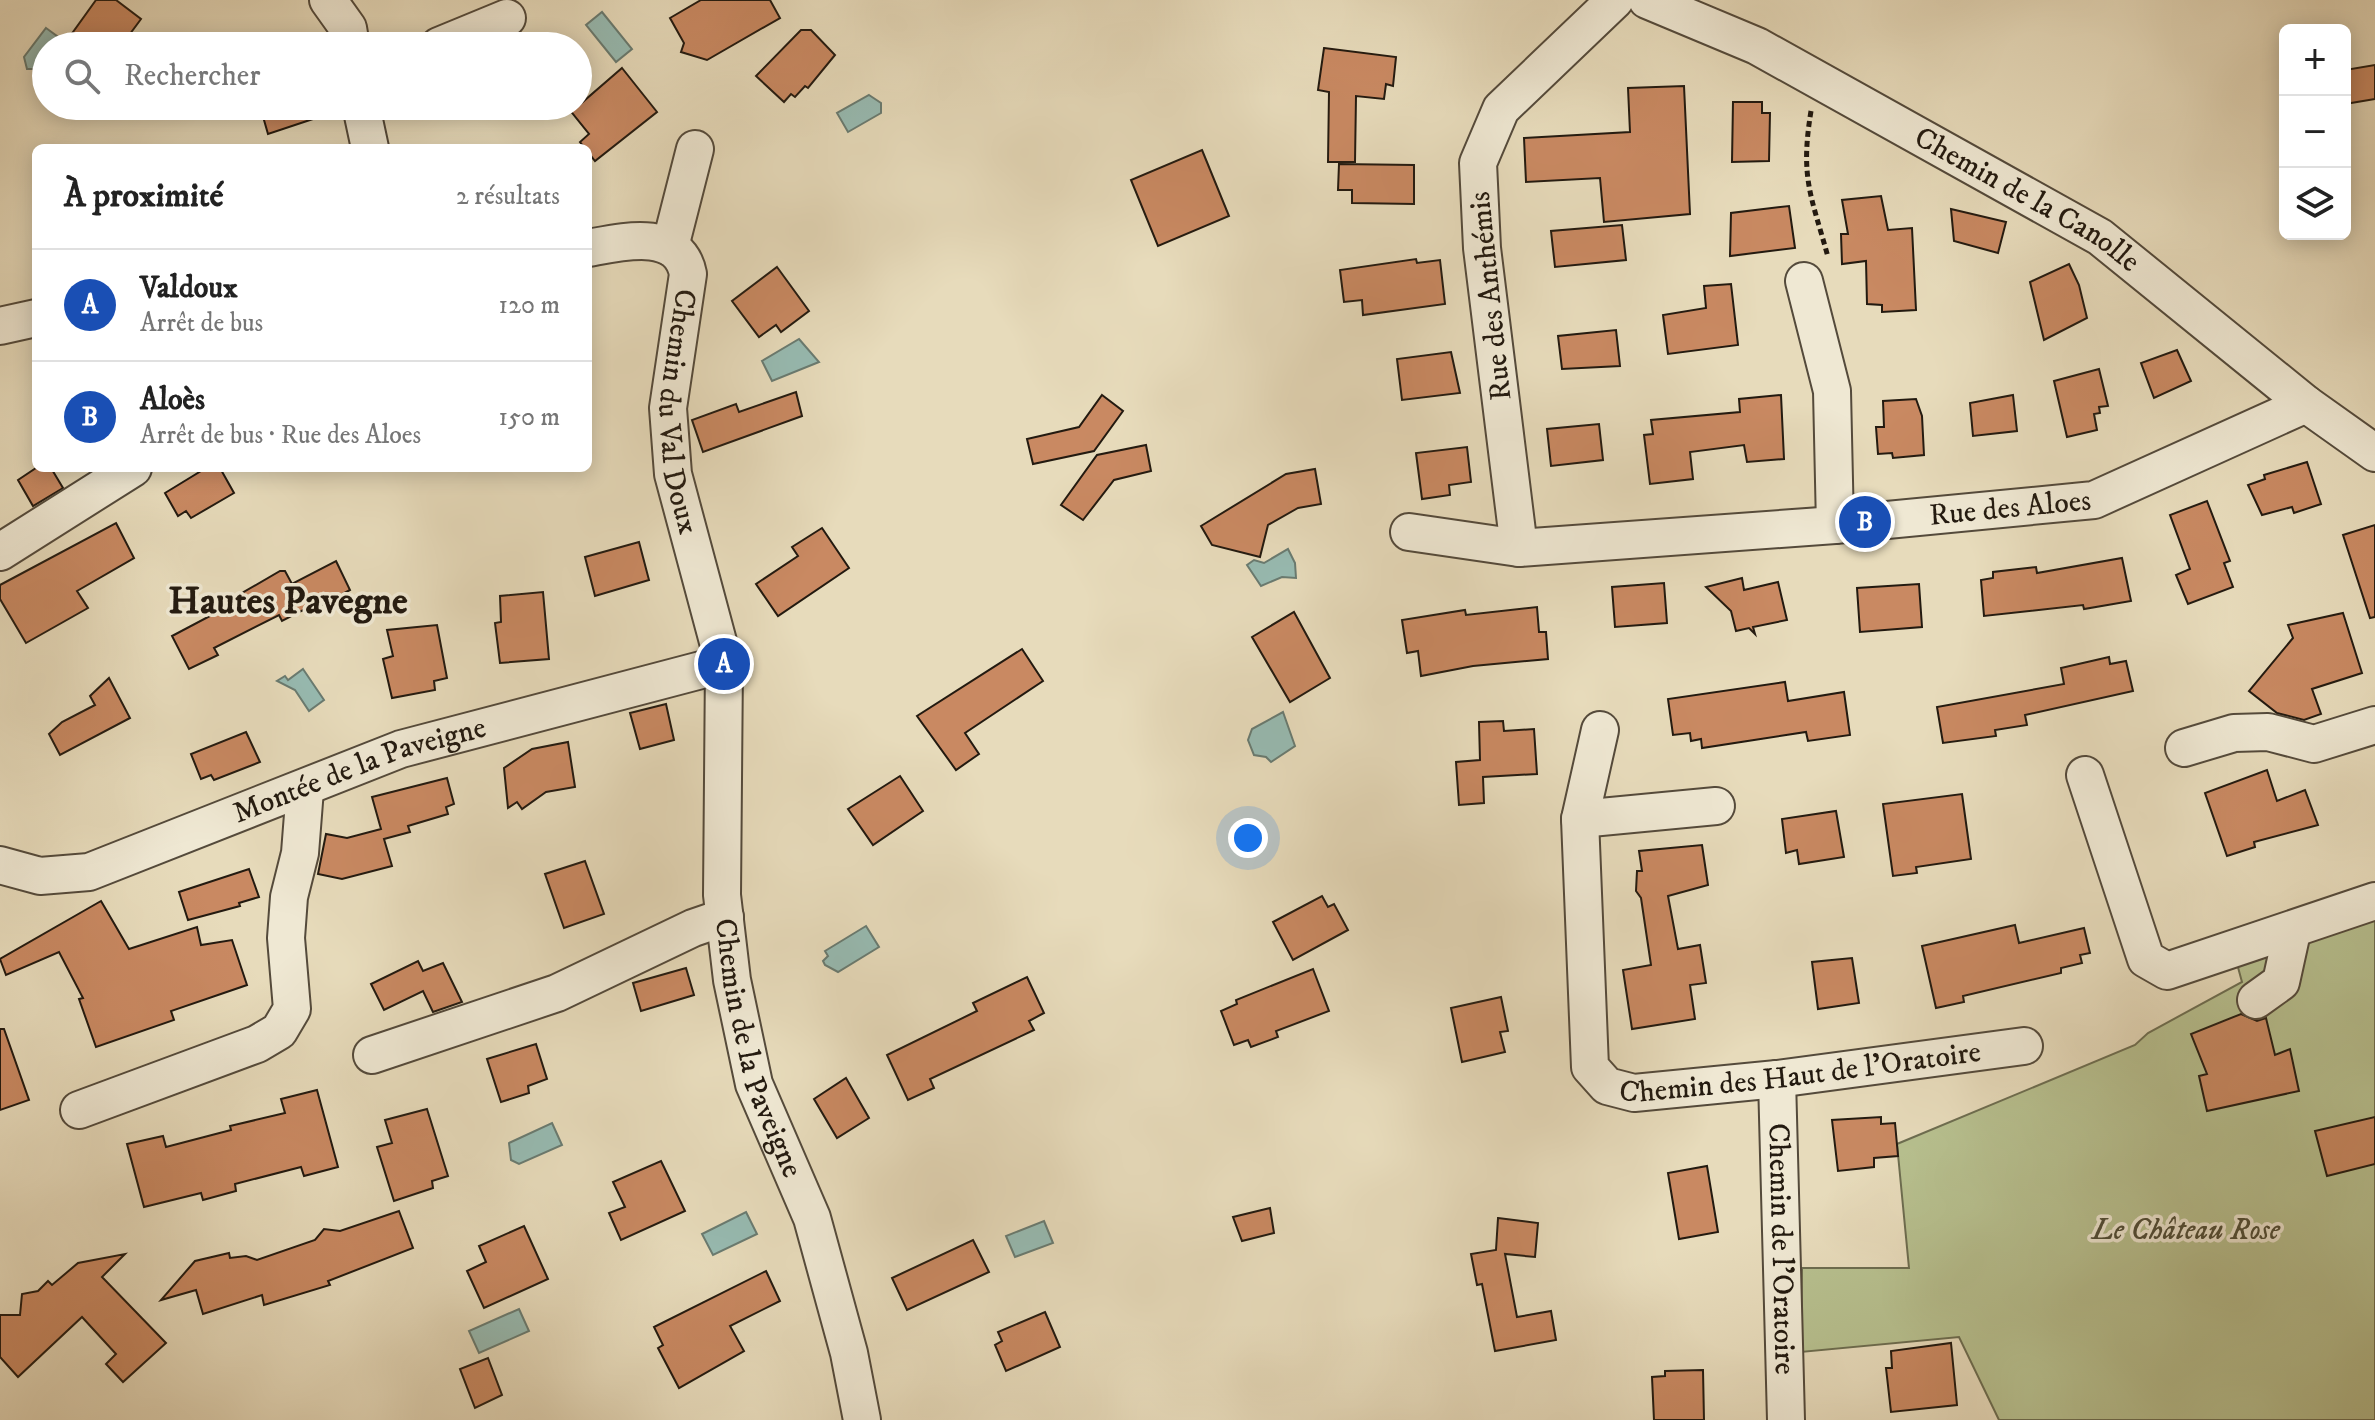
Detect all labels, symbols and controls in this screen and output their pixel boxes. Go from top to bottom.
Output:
map controls [2279,24,2351,240]
button: + [2279,24,2351,96]
search box [32,32,592,120]
icon: search [60,54,104,98]
text: Rechercher [124,58,260,95]
button: − [2279,96,2351,168]
street label: Chemin de la Canolle [1908,119,2147,280]
button: layers [2279,168,2351,240]
text: À proximité [64,175,224,217]
text: 2 résultats [456,180,560,213]
street label: Rue des Anthémis [1462,190,1520,402]
text: Valdoux [140,270,238,307]
street label: Chemin du Val Doux [649,286,707,538]
text: A [82,289,98,322]
text: 120 m [499,289,560,322]
text: Arrêt de bus [140,307,263,340]
text: Aloès [140,382,205,419]
text: B [82,401,98,434]
text: 150 m [499,401,560,434]
text: Arrêt de bus · Rue des Aloes [140,419,421,452]
street label: Rue des Aloes [1928,482,2093,534]
pin: B [1839,492,1891,552]
district label: Hautes Pavegne [168,578,408,626]
pin: A [698,634,750,694]
street label: Montée de la Paveigne [228,709,490,832]
your location [1228,818,1268,858]
street label: Chemin de la Paveigne [706,916,811,1183]
street label: Chemin des Haut de l'Oratoire [1615,1033,1983,1112]
street label: Chemin de l'Oratoire [1760,1123,1803,1375]
park label: Le Château Rose [2090,1212,2281,1249]

